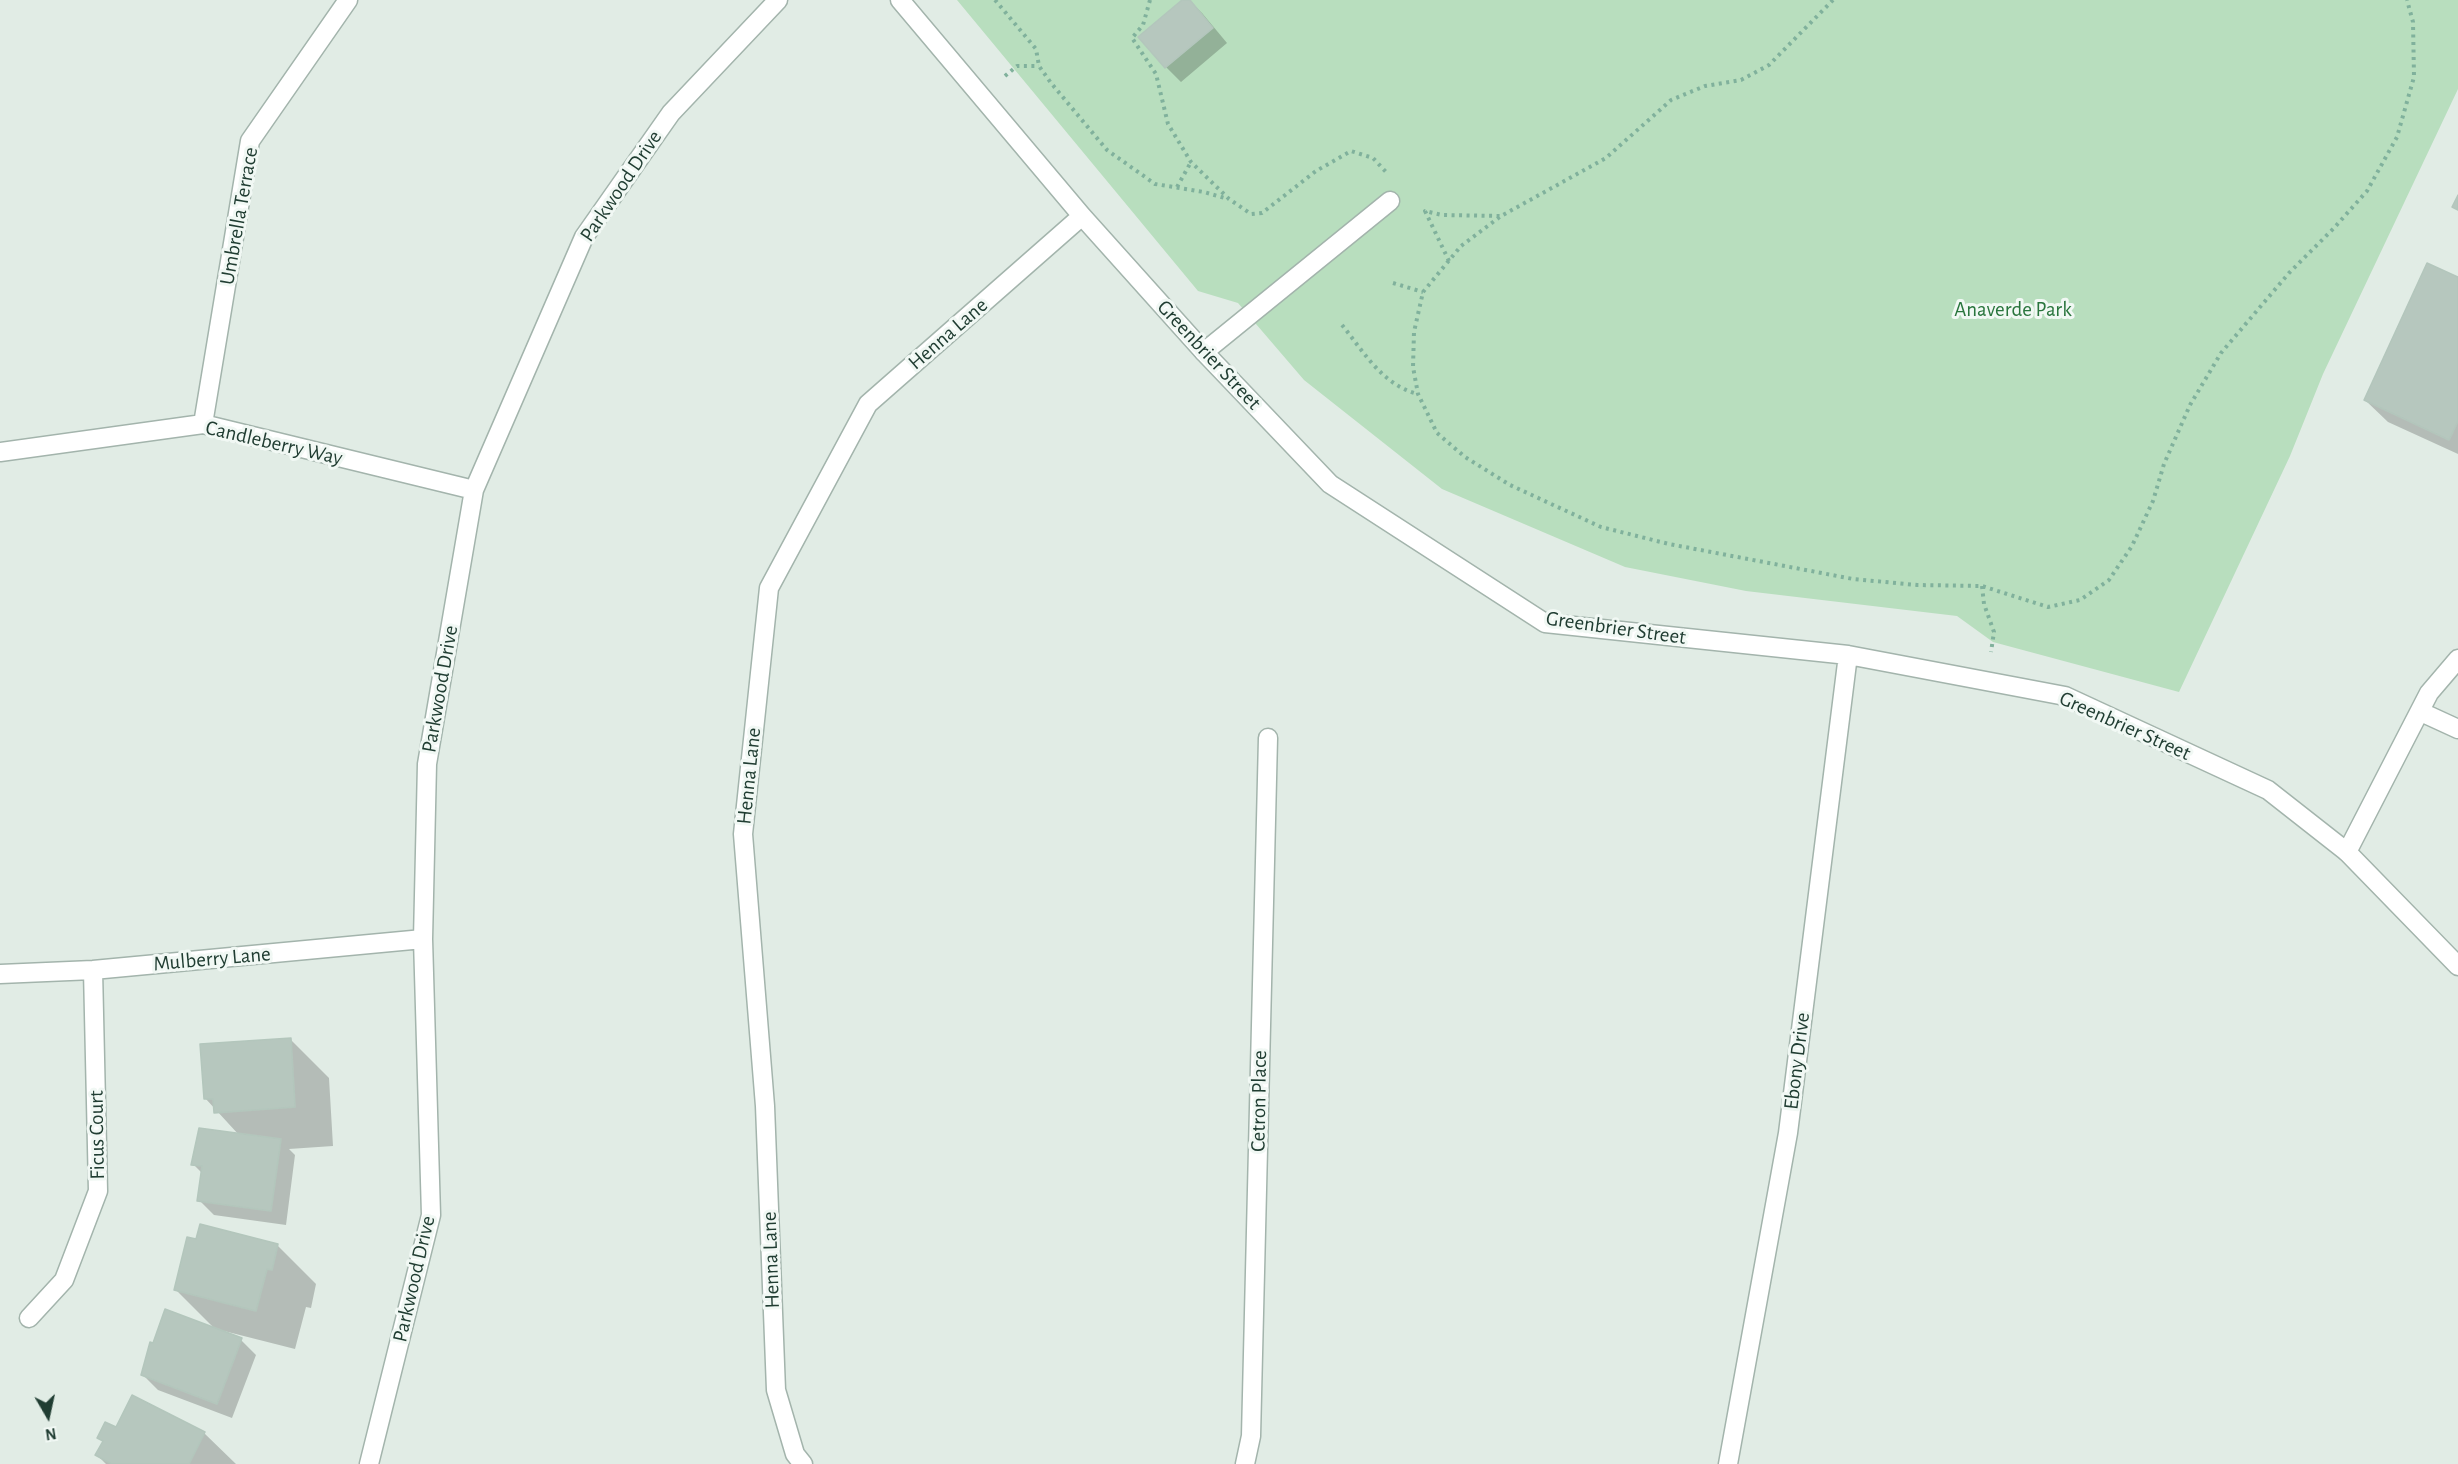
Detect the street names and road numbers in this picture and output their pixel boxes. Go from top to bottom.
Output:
street label: Parkwood Drive [575,126,667,246]
street label: Umbrella Terrace [214,145,264,287]
street label: Henna Lane [903,293,993,375]
street label: Greenbrier Street [1152,295,1266,415]
street label: Candleberry Way [203,415,345,471]
street label: Greenbrier Street [1544,606,1688,650]
street label: Parkwood Drive [416,623,464,755]
street label: Greenbrier Street [2055,686,2195,766]
street label: Henna Lane [731,726,767,826]
street label: Mulberry Lane [152,941,272,977]
street label: Ebony Drive [1779,1011,1815,1111]
street label: Cetron Place [1246,1050,1272,1152]
street label: Ficus Court [84,1090,110,1180]
street label: Henna Lane [757,1211,785,1309]
street label: Parkwood Drive [387,1213,441,1345]

